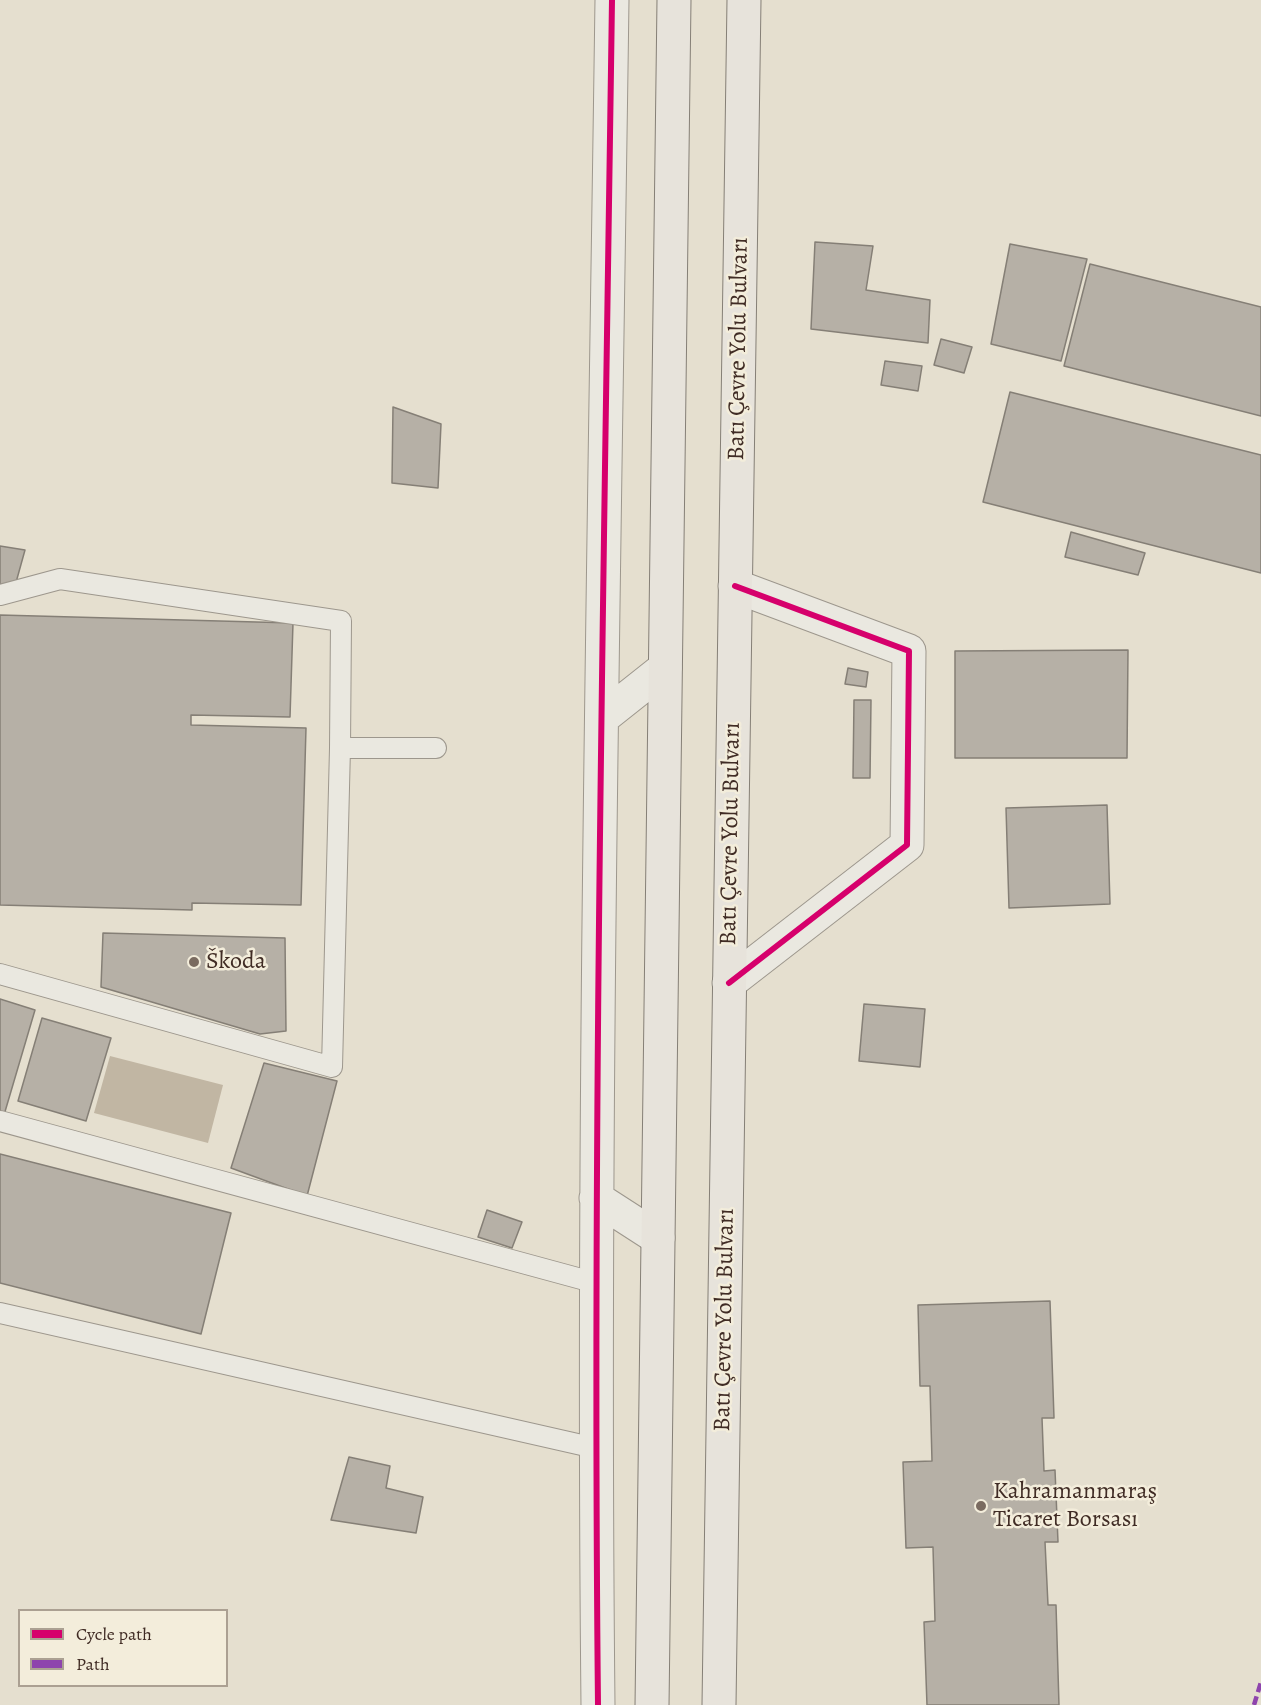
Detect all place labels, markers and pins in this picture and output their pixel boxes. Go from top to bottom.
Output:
place label: Škoda [206,948,266,976]
marker: Škoda [187,955,201,969]
place label: Kahramanmaraş Ticaret Borsası [993,1478,1157,1534]
marker: Kahramanmaraş Ticaret Borsası [974,1499,988,1513]

